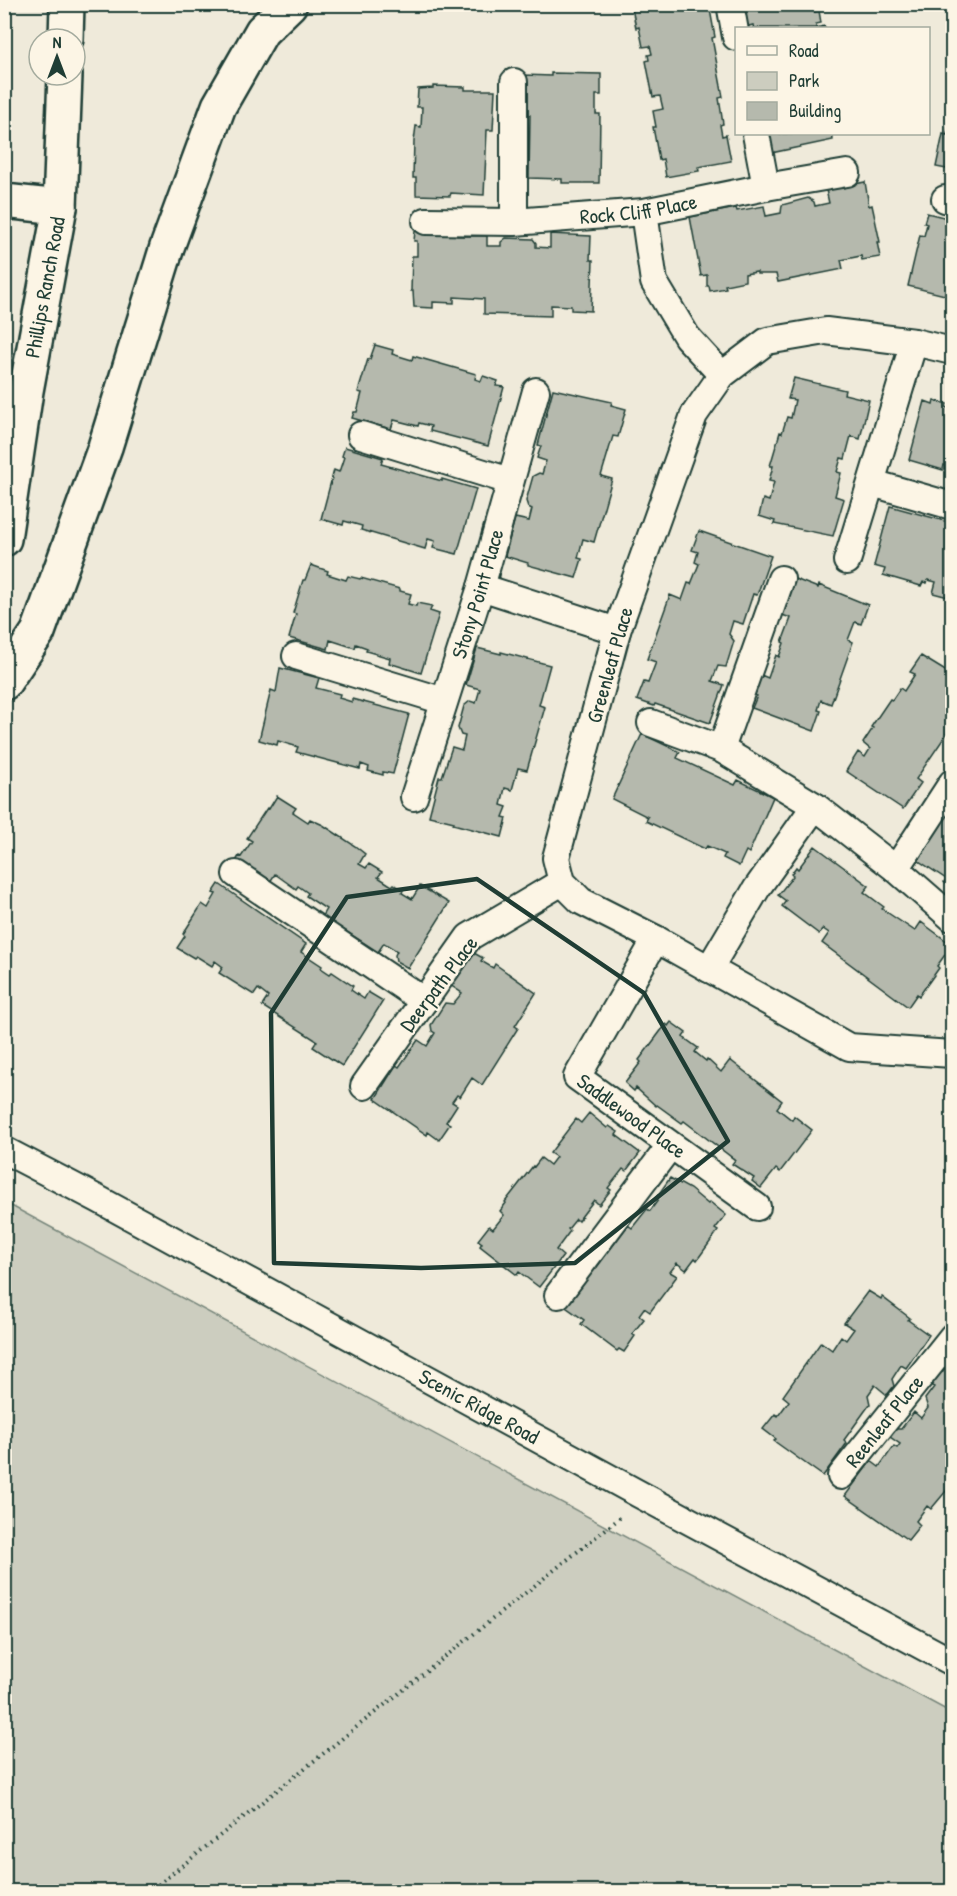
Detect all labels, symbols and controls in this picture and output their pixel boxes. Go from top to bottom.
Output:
north arrow [27,27,87,87]
legend [735,27,930,135]
text: N [53,31,62,53]
text: Road [789,38,819,63]
text: Park [789,68,820,93]
text: Building [789,98,841,123]
street label: Rock Cliff Place [579,187,699,231]
street label: Phillips Ranch Road [17,214,72,360]
street label: Stony Point Place [444,526,511,662]
street label: Greenleaf Place [579,604,640,726]
street label: Deerpath Place [393,930,484,1038]
street label: Saddlewood Place [571,1066,692,1165]
street label: Scenic Ridge Road [414,1362,545,1451]
street label: Reenleaf Place [838,1369,930,1473]

